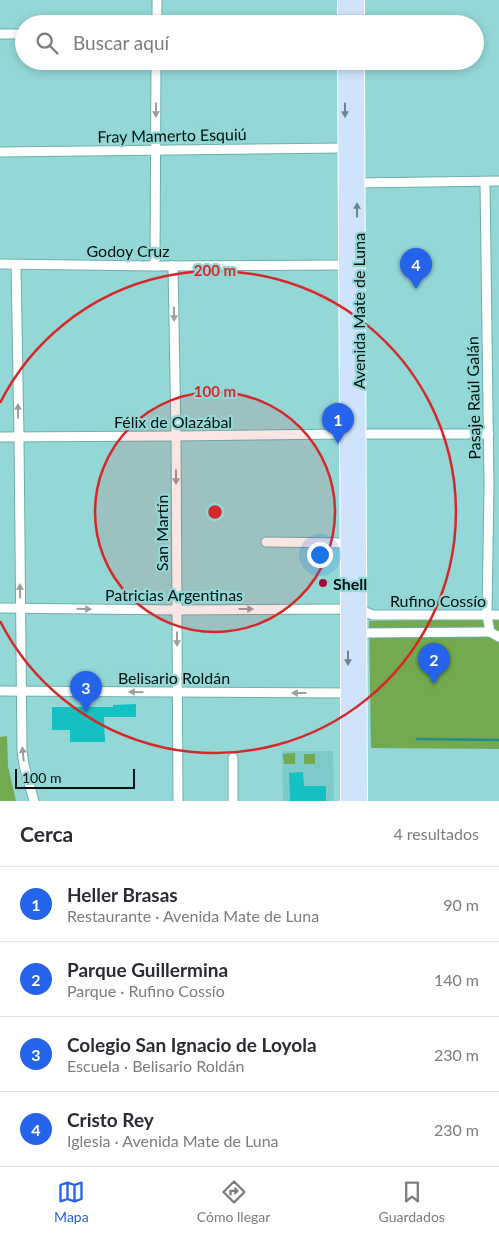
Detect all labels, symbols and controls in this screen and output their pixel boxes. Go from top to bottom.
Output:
search box [15,15,484,70]
icon: search [33,29,61,57]
text: Buscar aquí [73,31,169,54]
one-way arrow [151,102,159,118]
one-way arrow [341,102,349,118]
street label: Fray Mamerto Esquiú [97,124,247,146]
one-way arrow [353,202,361,218]
street label: Avenida Mate de Luna [349,233,368,389]
street label: Godoy Cruz [86,241,170,260]
pin: 4 [400,248,432,289]
text: 200 m [194,261,236,279]
one-way arrow [170,307,178,323]
street label: Pasaje Raúl Galán [462,336,484,460]
text: 100 m [194,382,236,400]
one-way arrow [14,403,22,419]
pin: 1 [322,403,354,444]
street label: Félix de Olazábal [114,412,232,431]
one-way arrow [172,469,180,485]
street label: San Martín [152,495,171,571]
centre of rings [206,503,224,521]
your location [307,542,333,568]
place label: Shell [333,574,367,593]
marker: Shell [317,577,329,589]
one-way arrow [16,583,24,599]
street label: Patricias Argentinas [105,585,243,604]
street label: Rufino Cossío [390,591,486,610]
one-way arrow [76,605,92,613]
one-way arrow [238,605,254,613]
one-way arrow [173,631,181,647]
pin: 2 [418,643,450,684]
one-way arrow [344,650,352,666]
street label: Belisario Roldán [118,668,230,687]
pin: 3 [70,671,102,712]
one-way arrow [128,688,144,696]
one-way arrow [290,689,306,697]
one-way arrow [19,745,27,761]
scale bar [15,766,135,789]
text: 100 m [22,769,61,786]
text: Cerca [20,821,73,846]
text: 4 resultados [393,824,479,843]
text: Heller Brasas [67,883,178,906]
text: 1 [31,895,41,914]
text: 90 m [443,895,479,914]
text: Restaurante · Avenida Mate de Luna [67,906,319,925]
text: Parque Guillermina [67,958,228,981]
text: 2 [31,970,41,989]
text: 140 m [434,970,479,989]
text: Parque · Rufino Cossío [67,981,225,1000]
text: Colegio San Ignacio de Loyola [67,1033,317,1056]
text: 3 [31,1045,41,1064]
text: 230 m [434,1045,479,1064]
text: Escuela · Belisario Roldán [67,1056,244,1075]
text: Cristo Rey [67,1108,154,1131]
text: 4 [31,1120,41,1139]
text: 230 m [434,1120,479,1139]
text: Iglesia · Avenida Mate de Luna [67,1131,279,1150]
tab: Mapa [54,1178,89,1225]
tab: Cómo llegar [197,1178,270,1225]
tab: Guardados [379,1178,445,1225]

